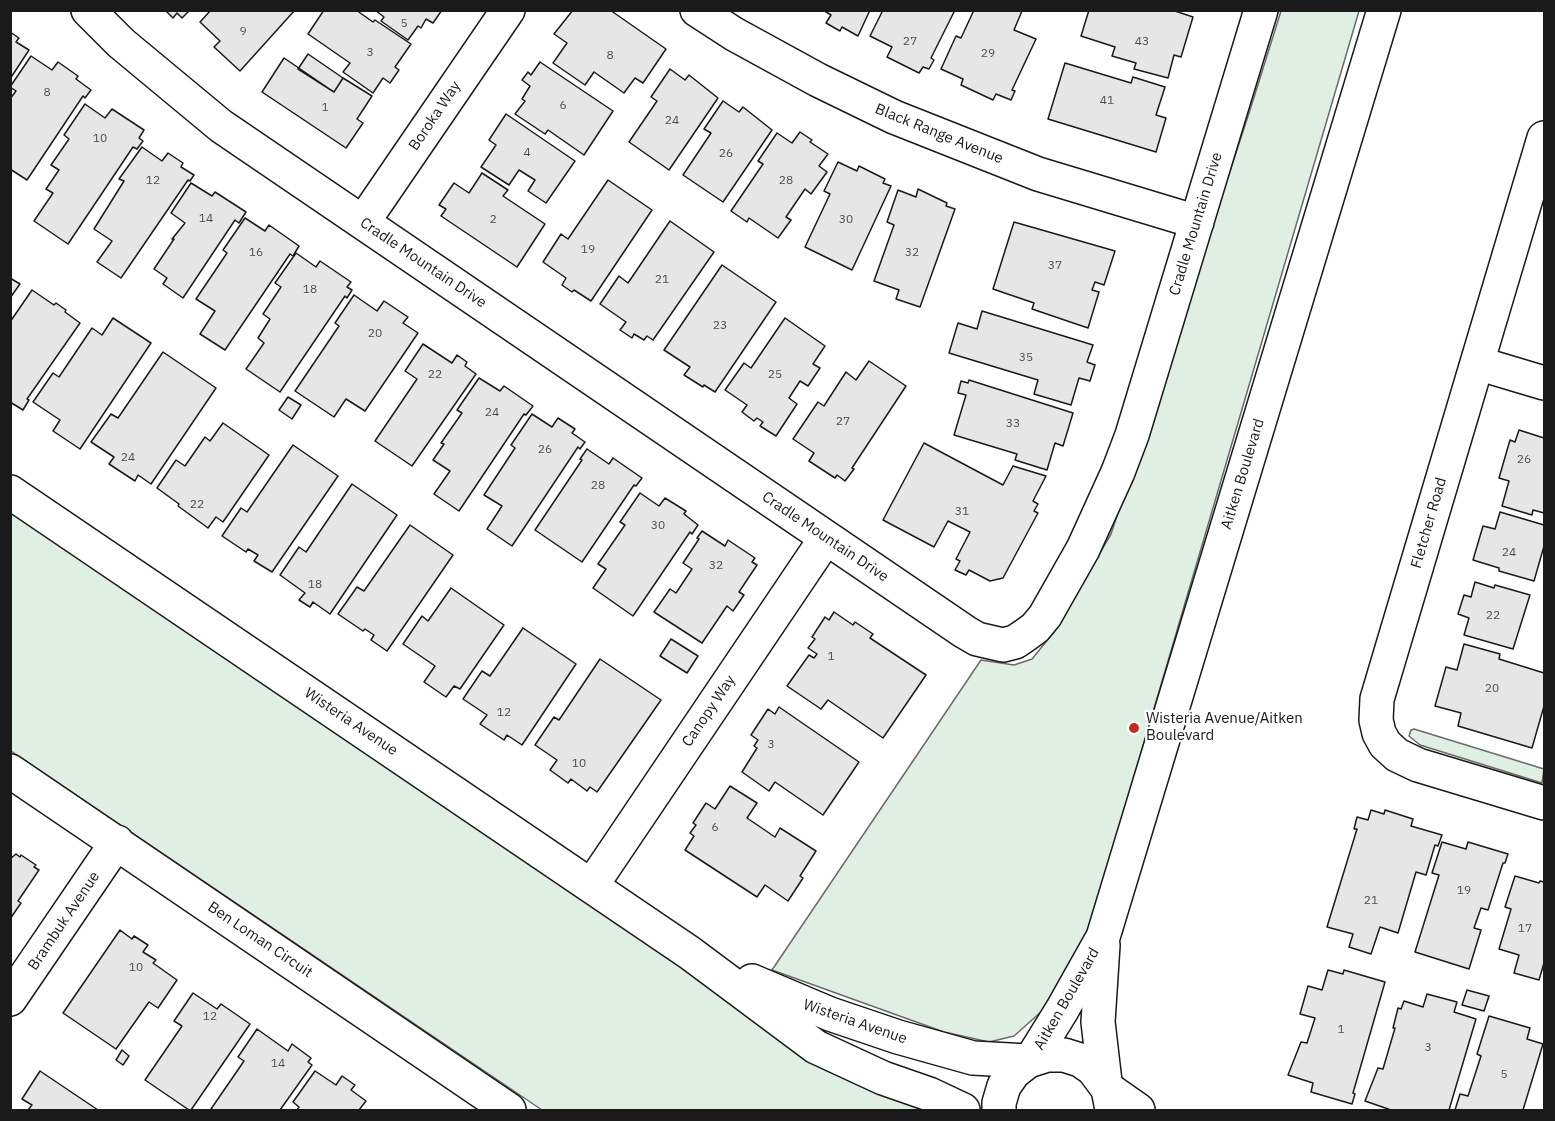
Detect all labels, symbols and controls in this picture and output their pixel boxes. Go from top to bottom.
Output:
house number: 5 [400,17,408,31]
house number: 9 [239,25,247,39]
house number: 27 [903,35,917,49]
house number: 43 [1135,35,1149,49]
house number: 3 [366,46,374,60]
house number: 29 [981,47,995,61]
house number: 8 [606,49,614,63]
street label: Boroka Way [405,78,465,154]
house number: 8 [43,86,51,100]
house number: 41 [1100,94,1114,108]
house number: 6 [559,99,567,113]
street label: Black Range Avenue [872,100,1006,168]
house number: 1 [321,101,329,115]
house number: 24 [665,114,679,128]
house number: 10 [93,132,107,146]
house number: 4 [523,146,531,160]
house number: 26 [719,147,733,161]
street label: Cradle Mountain Drive [1166,150,1226,298]
house number: 12 [146,174,160,188]
house number: 28 [779,174,793,188]
house number: 14 [199,212,213,226]
house number: 2 [489,213,497,227]
house number: 30 [839,213,853,227]
street label: Cradle Mountain Drive [356,214,490,312]
house number: 19 [581,243,595,257]
house number: 16 [249,246,263,260]
house number: 32 [905,246,919,260]
house number: 37 [1048,259,1062,273]
house number: 21 [655,273,669,287]
house number: 18 [303,283,317,297]
house number: 23 [713,319,727,333]
house number: 20 [368,327,382,341]
house number: 35 [1019,351,1033,365]
house number: 22 [428,368,442,382]
house number: 25 [768,368,782,382]
house number: 24 [485,406,499,420]
house number: 27 [836,415,850,429]
street label: Aitken Boulevard [1218,416,1268,532]
house number: 33 [1006,417,1020,431]
house number: 26 [538,443,552,457]
house number: 24 [121,451,135,465]
house number: 26 [1517,453,1531,467]
street label: Fletcher Road [1407,475,1451,571]
house number: 28 [591,479,605,493]
street label: Cradle Mountain Drive [758,488,892,586]
house number: 22 [190,498,204,512]
house number: 31 [955,505,969,519]
house number: 30 [651,519,665,533]
house number: 24 [1502,546,1516,560]
house number: 32 [709,559,723,573]
house number: 18 [308,578,322,592]
house number: 22 [1486,609,1500,623]
house number: 1 [827,650,835,664]
street label: Canopy Way [678,672,740,750]
house number: 20 [1485,682,1499,696]
street label: Wisteria Avenue [301,684,401,760]
house number: 12 [497,706,511,720]
place label: Wisteria Avenue/Aitken Boulevard [1146,710,1303,745]
marker: Wisteria Avenue/Aitken Boulevard [1127,721,1141,735]
house number: 3 [767,738,775,752]
house number: 10 [572,757,586,771]
house number: 6 [711,821,719,835]
street label: Brambuk Avenue [24,868,104,974]
house number: 19 [1457,884,1471,898]
house number: 21 [1364,894,1378,908]
street label: Ben Loman Circuit [204,898,316,982]
house number: 17 [1518,922,1532,936]
street label: Aitken Boulevard [1030,945,1104,1053]
house number: 10 [129,961,143,975]
street label: Wisteria Avenue [801,996,909,1048]
house number: 12 [203,1010,217,1024]
house number: 1 [1337,1023,1345,1037]
house number: 3 [1424,1041,1432,1055]
house number: 14 [271,1057,285,1071]
house number: 5 [1500,1068,1508,1082]

